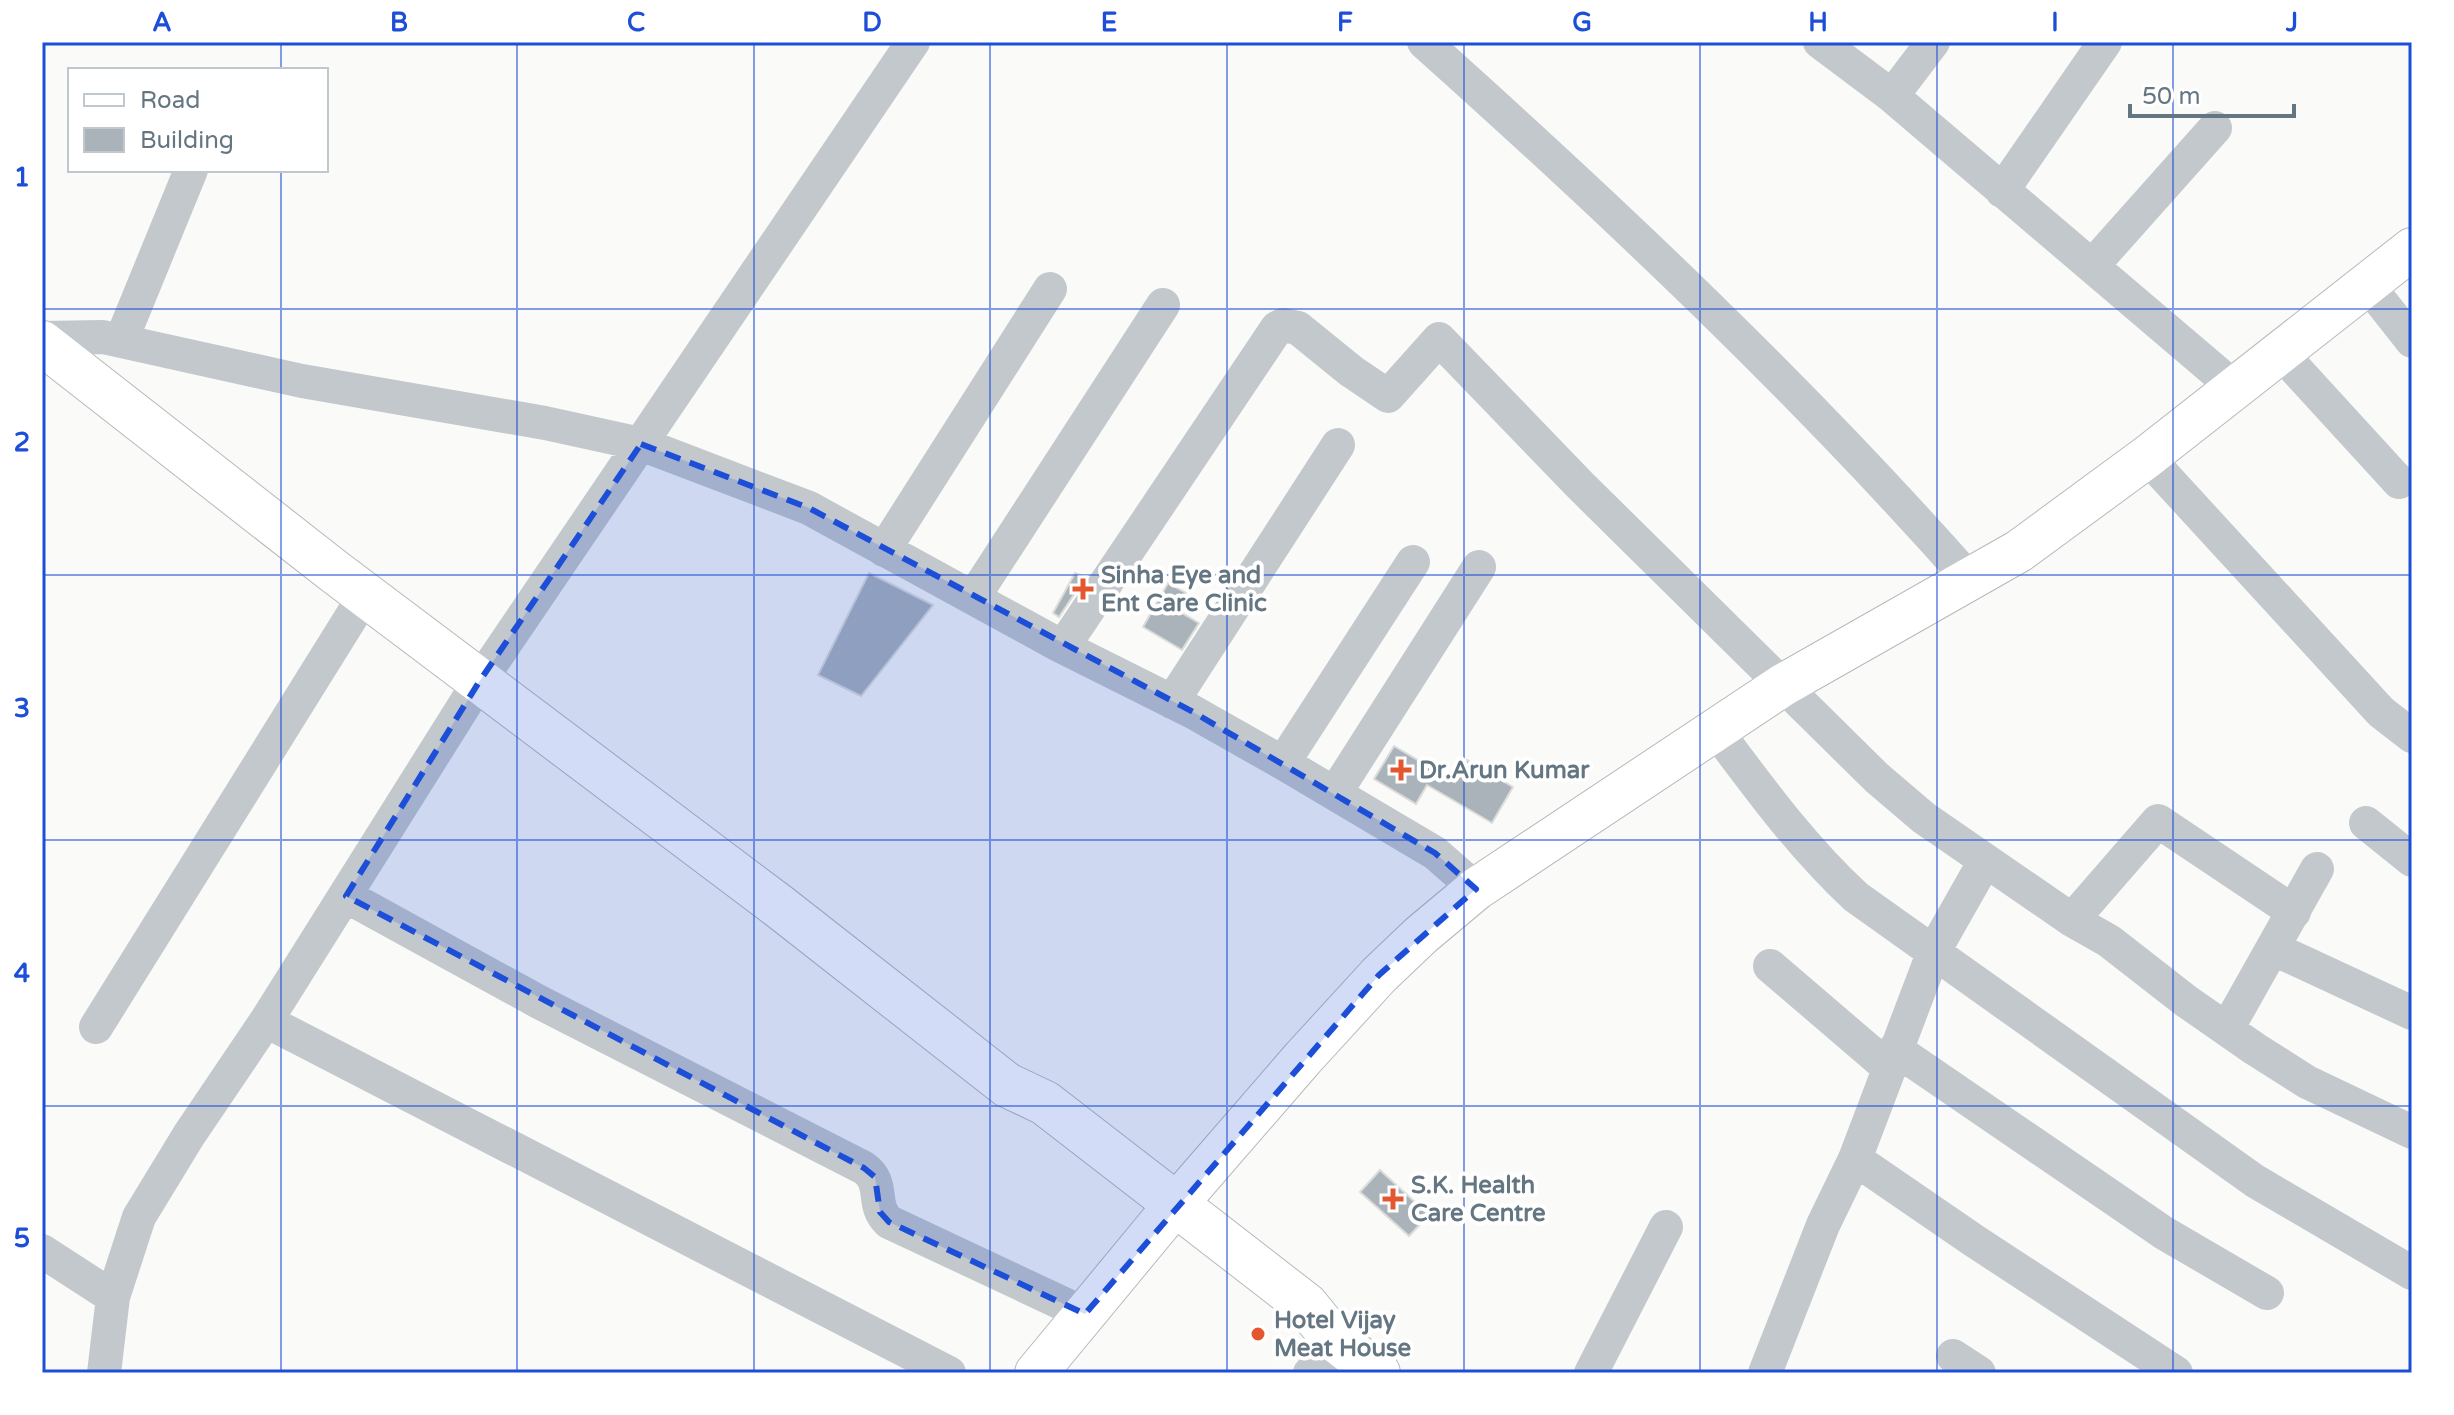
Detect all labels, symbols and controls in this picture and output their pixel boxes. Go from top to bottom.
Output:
text: A [152,7,172,38]
text: B [390,7,408,38]
text: C [627,7,645,38]
text: D [862,7,882,38]
text: E [1101,7,1117,38]
text: F [1337,7,1353,38]
text: G [1572,7,1592,38]
text: H [1808,7,1828,38]
text: I [2051,7,2059,38]
text: J [2285,7,2298,38]
legend [68,68,328,172]
scale bar [2130,68,2294,118]
text: 50 m [2142,82,2200,111]
text: Road [140,86,200,115]
text: Building [140,126,234,155]
text: 1 [14,162,30,193]
text: 2 [14,427,30,458]
place label: Sinha Eye and Ent Care Clinic [1101,561,1267,618]
marker: Sinha Eye and Ent Care Clinic [1072,578,1094,600]
text: 3 [14,693,30,724]
place label: Dr.Arun Kumar [1419,756,1590,785]
marker: Dr.Arun Kumar [1390,759,1412,781]
text: 4 [14,958,30,989]
place label: S.K. Health Care Centre [1411,1171,1546,1228]
marker: S.K. Health Care Centre [1382,1188,1404,1210]
text: 5 [14,1223,30,1254]
place label: Hotel Vijay Meat House [1274,1306,1412,1363]
marker: Hotel Vijay Meat House [1249,1325,1267,1343]

